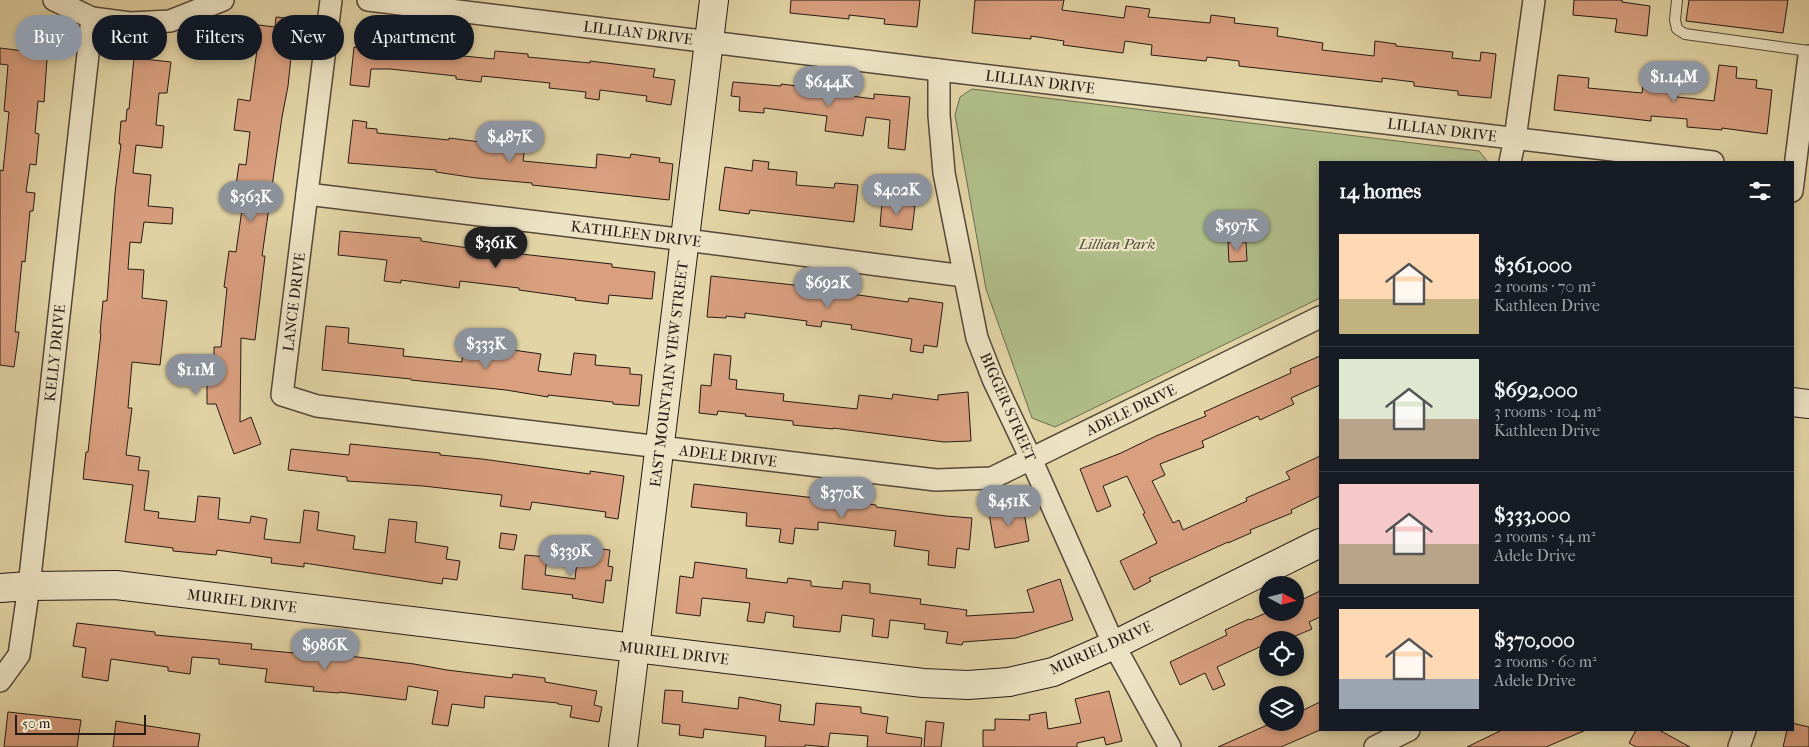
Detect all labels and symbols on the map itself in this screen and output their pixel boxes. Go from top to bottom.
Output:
street label: LILLIAN DRIVE [582,17,694,49]
pin: $1.14M [1633,61,1715,103]
pin: $644K [794,66,864,108]
street label: LILLIAN DRIVE [984,66,1096,98]
street label: LILLIAN DRIVE [1386,114,1498,146]
pin: $487K [475,120,545,163]
pin: $402K [862,174,932,216]
pin: $363K [216,180,286,223]
pin: $597K [1202,210,1272,252]
street label: KATHLEEN DRIVE [570,217,702,251]
pin: $361K [461,226,531,269]
park label: Lillian Park [1078,235,1155,253]
street label: LANCE DRIVE [279,251,309,353]
street label: EAST MOUNTAIN VIEW STREET [646,259,692,488]
pin: $692K [793,266,863,309]
street label: KELLY DRIVE [41,303,69,403]
pin: $333K [451,328,521,370]
street label: BIGGER STREET [976,350,1040,465]
pin: $1.1M [161,354,231,396]
street label: ADELE DRIVE [1082,380,1179,440]
street label: ADELE DRIVE [677,441,778,471]
pin: $370K [807,476,877,519]
pin: $451K [974,484,1044,527]
pin: $339K [536,534,606,577]
north arrow [1259,576,1304,621]
street label: MURIEL DRIVE [186,585,298,617]
street label: MURIEL DRIVE [1047,617,1155,679]
pin: $986K [290,628,360,671]
street label: MURIEL DRIVE [618,637,730,669]
scale bar [15,712,146,735]

